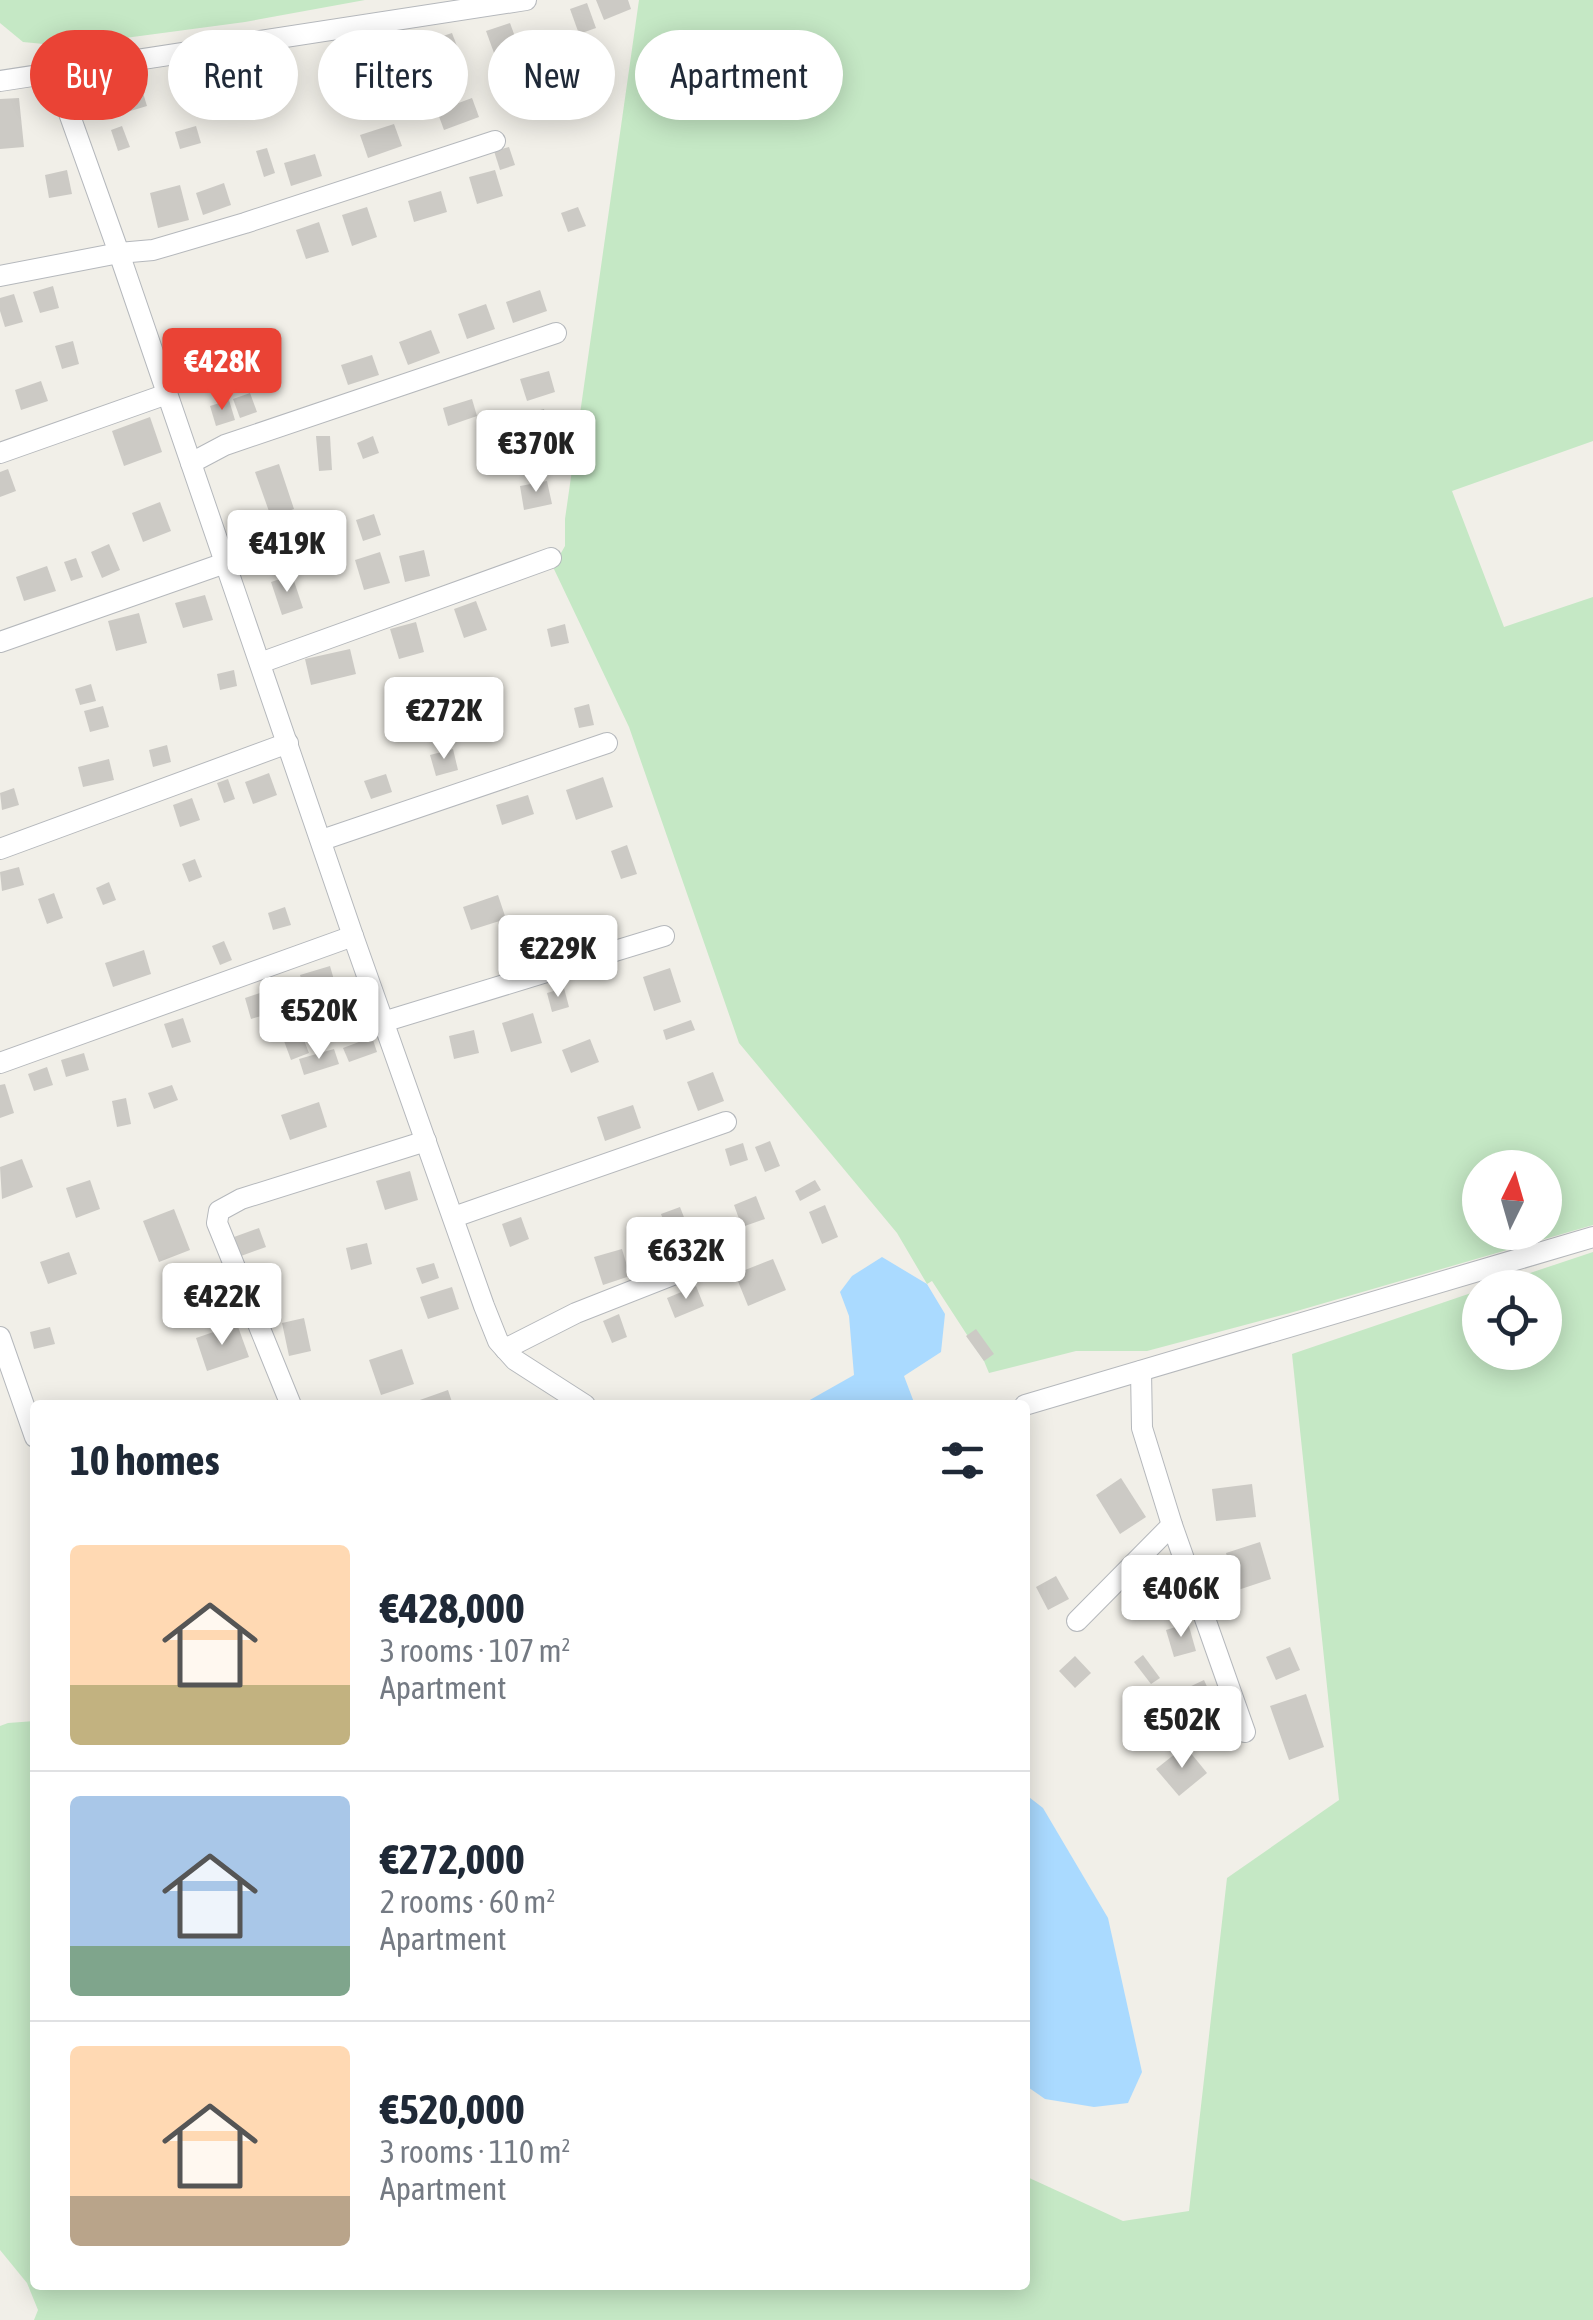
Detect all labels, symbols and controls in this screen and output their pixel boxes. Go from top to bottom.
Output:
chip: Buy [30,30,148,120]
chip: Rent [168,30,298,120]
chip: Filters [318,30,468,120]
chip: New [488,30,615,120]
chip: Apartment [635,30,843,120]
pin: €428K [152,328,292,413]
text: €428K [184,342,260,379]
pin: €370K [466,410,606,495]
text: €370K [498,424,574,461]
pin: €419K [217,510,357,595]
text: €419K [249,524,325,561]
pin: €272K [374,677,514,762]
text: €272K [406,691,482,728]
pin: €229K [488,915,628,1000]
text: €229K [520,929,596,966]
pin: €520K [249,977,389,1062]
text: €520K [281,991,357,1028]
north arrow [1462,1150,1562,1250]
map controls [1462,1150,1562,1370]
pin: €632K [616,1217,756,1302]
text: €632K [648,1231,724,1268]
pin: €422K [152,1263,292,1348]
button: locate [1462,1270,1562,1370]
text: €422K [184,1277,260,1314]
icon: filters [935,1433,990,1488]
text: 10 homes [70,1436,219,1484]
pin: €406K [1111,1555,1251,1640]
text: €406K [1143,1569,1219,1606]
text: €428,000 [380,1584,525,1632]
icon: home [150,1585,270,1705]
text: 3 rooms · 107 m² [380,1632,570,1669]
text: Apartment [380,1669,506,1706]
pin: €502K [1112,1686,1252,1771]
text: €502K [1144,1700,1220,1737]
text: €272,000 [380,1835,525,1883]
icon: home [150,1836,270,1956]
text: 2 rooms · 60 m² [380,1883,555,1920]
text: Apartment [380,1920,506,1957]
text: €520,000 [380,2085,525,2133]
icon: home [150,2086,270,2206]
text: 3 rooms · 110 m² [380,2133,570,2170]
text: Apartment [380,2170,506,2207]

